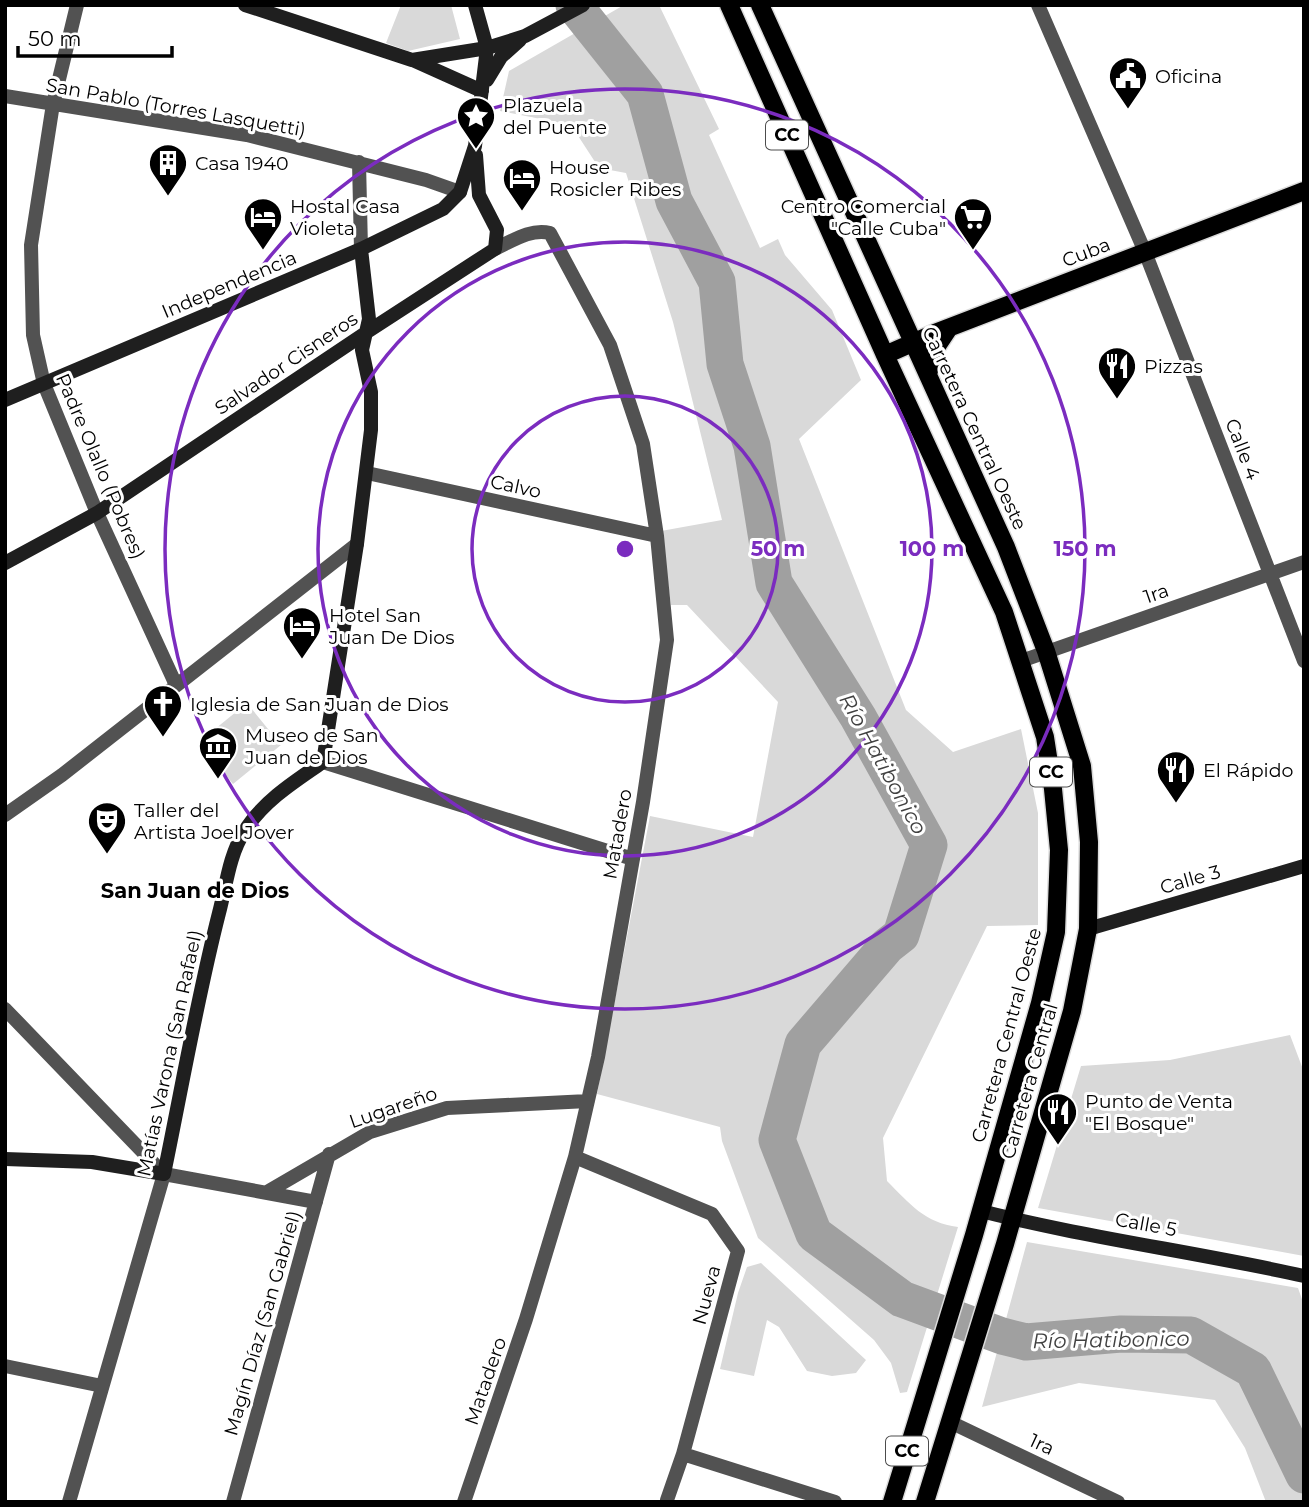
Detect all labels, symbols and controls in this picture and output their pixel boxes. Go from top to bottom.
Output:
scale bar [18,14,172,58]
text: 50 m [28,26,82,51]
public building icon: Oficina [1107,55,1149,110]
place label: Oficina [1155,65,1222,88]
street label: San Pablo (Torres Lasquetti) [44,73,308,142]
place label: Plazuela del Puente [503,94,607,139]
place icon: Plazuela del Puente [455,95,497,150]
road number: CC [766,120,808,150]
building icon: Casa 1940 [147,142,189,197]
place label: Casa 1940 [195,152,289,175]
place label: House Rosicler Ribes [549,156,681,201]
hotel icon: House Rosicler Ribes [501,157,543,212]
place label: Hostal Casa Violeta [290,195,400,240]
place label: Centro Comercial "Calle Cuba" [781,195,946,240]
hotel icon: Hostal Casa Violeta [242,196,284,251]
supermarket icon: Centro Comercial "Calle Cuba" [952,196,994,251]
street label: Cuba [1059,233,1114,272]
street label: Independencia [158,246,300,323]
street label: Salvador Cisneros [211,307,362,420]
street label: Carretera Central Oeste [917,323,1032,533]
restaurant icon: Pizzas [1096,345,1138,400]
place label: Pizzas [1144,355,1203,378]
street label: Padre Olallo (Pobres) [51,370,150,563]
street label: Calle 4 [1220,415,1265,483]
street label: Calvo [488,470,544,503]
text: 50 m [751,536,805,561]
text: 100 m [900,536,964,561]
text: 150 m [1054,536,1116,561]
centre of rings [613,537,637,561]
street label: 1ra [1141,579,1172,608]
place label: Hotel San Juan De Dios [328,604,454,649]
hotel icon: Hotel San Juan De Dios [281,605,323,660]
church icon: Iglesia de San Juan de Dios [142,683,184,738]
water label: Río Hatibonico [834,689,932,839]
place label: Iglesia de San Juan de Dios [190,693,449,716]
place label: Museo de San Juan de Dios [244,724,379,769]
museum icon: Museo de San Juan de Dios [197,725,239,780]
restaurant icon: El Rápido [1155,749,1197,804]
road number: CC [1030,758,1072,786]
place label: El Rápido [1203,759,1294,782]
street label: Matadero [598,787,637,881]
place label: Taller del Artista Joel Jover [134,799,294,844]
theatre icon: Taller del Artista Joel Jover [86,800,128,855]
street label: Calle 3 [1157,860,1223,899]
district label: San Juan de Dios [101,878,289,903]
street label: Carretera Central Oeste [966,925,1046,1145]
street label: Matías Varona (San Rafael) [132,928,207,1179]
street label: Carretera Central [996,1000,1062,1162]
street label: Lugareño [346,1082,440,1133]
place label: Punto de Venta "El Bosque" [1085,1090,1233,1135]
restaurant icon: Punto de Venta "El Bosque" [1037,1091,1079,1146]
street label: Magín Díaz (San Gabriel) [219,1208,306,1438]
street label: Calle 5 [1113,1208,1179,1241]
street label: Nueva [688,1263,725,1327]
water label: Río Hatibonico [1032,1326,1190,1353]
street label: Matadero [460,1334,511,1428]
street label: 1ra [1026,1429,1058,1460]
road number: CC [886,1436,928,1466]

